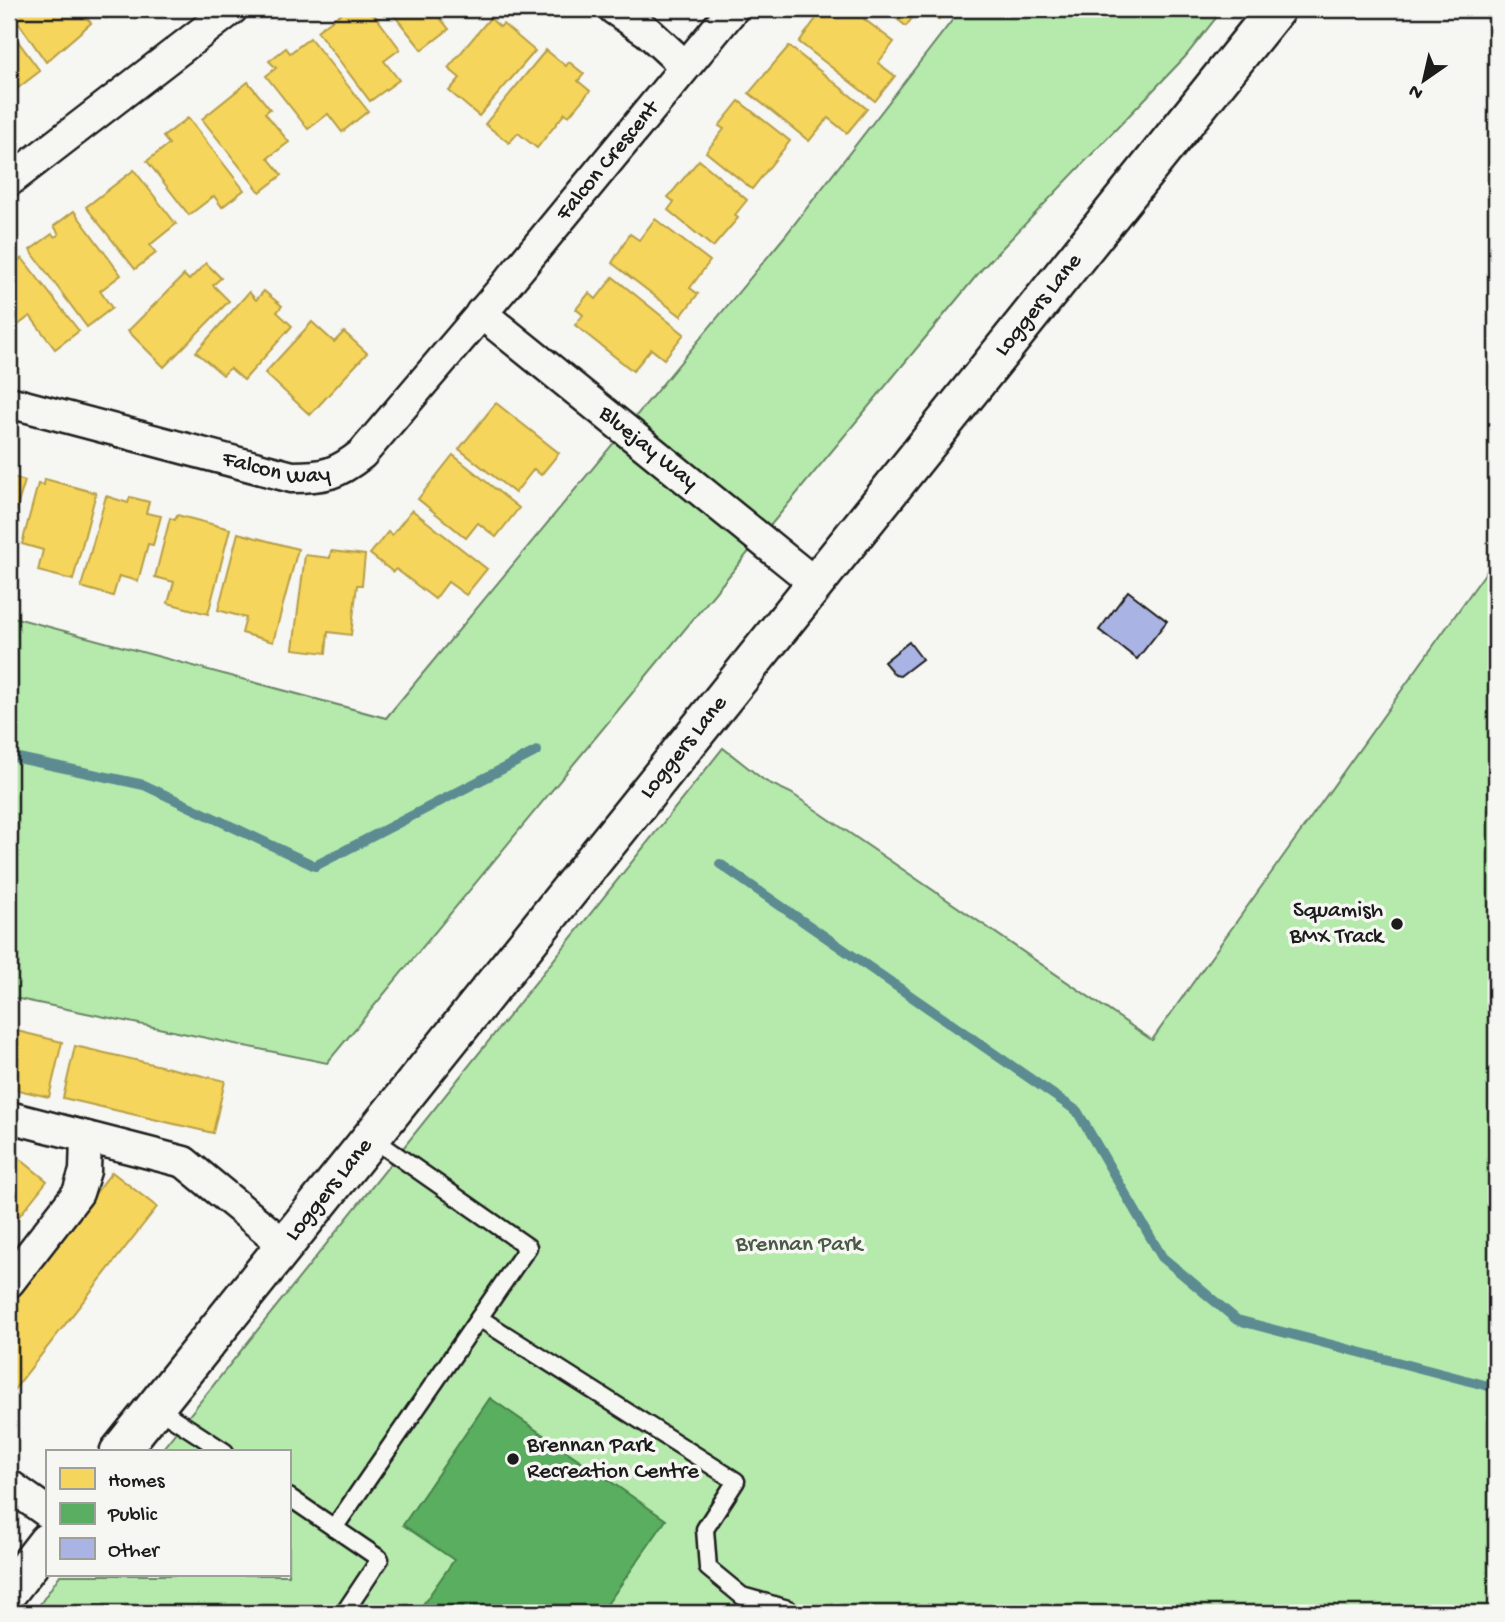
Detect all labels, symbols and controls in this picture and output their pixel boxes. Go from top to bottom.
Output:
north arrow [1390,46,1460,116]
text: N [1405,78,1428,104]
street label: Falcon Crescent [550,95,666,227]
street label: Loggers Lane [989,247,1089,362]
street label: Bluejay Way [592,400,703,496]
street label: Falcon Way [218,445,333,491]
street label: Loggers Lane [634,690,734,805]
place label: Squamish BMX Track [1289,898,1386,951]
marker: Squamish BMX Track [1389,916,1405,932]
street label: Loggers Lane [280,1132,379,1247]
park label: Brennan Park [735,1232,865,1259]
place label: Brennan Park Recreation Centre [526,1433,700,1486]
legend [46,1450,290,1576]
marker: Brennan Park Recreation Centre [505,1451,521,1467]
text: Homes [108,1470,166,1495]
text: Public [107,1504,158,1529]
text: Other [108,1540,160,1565]

